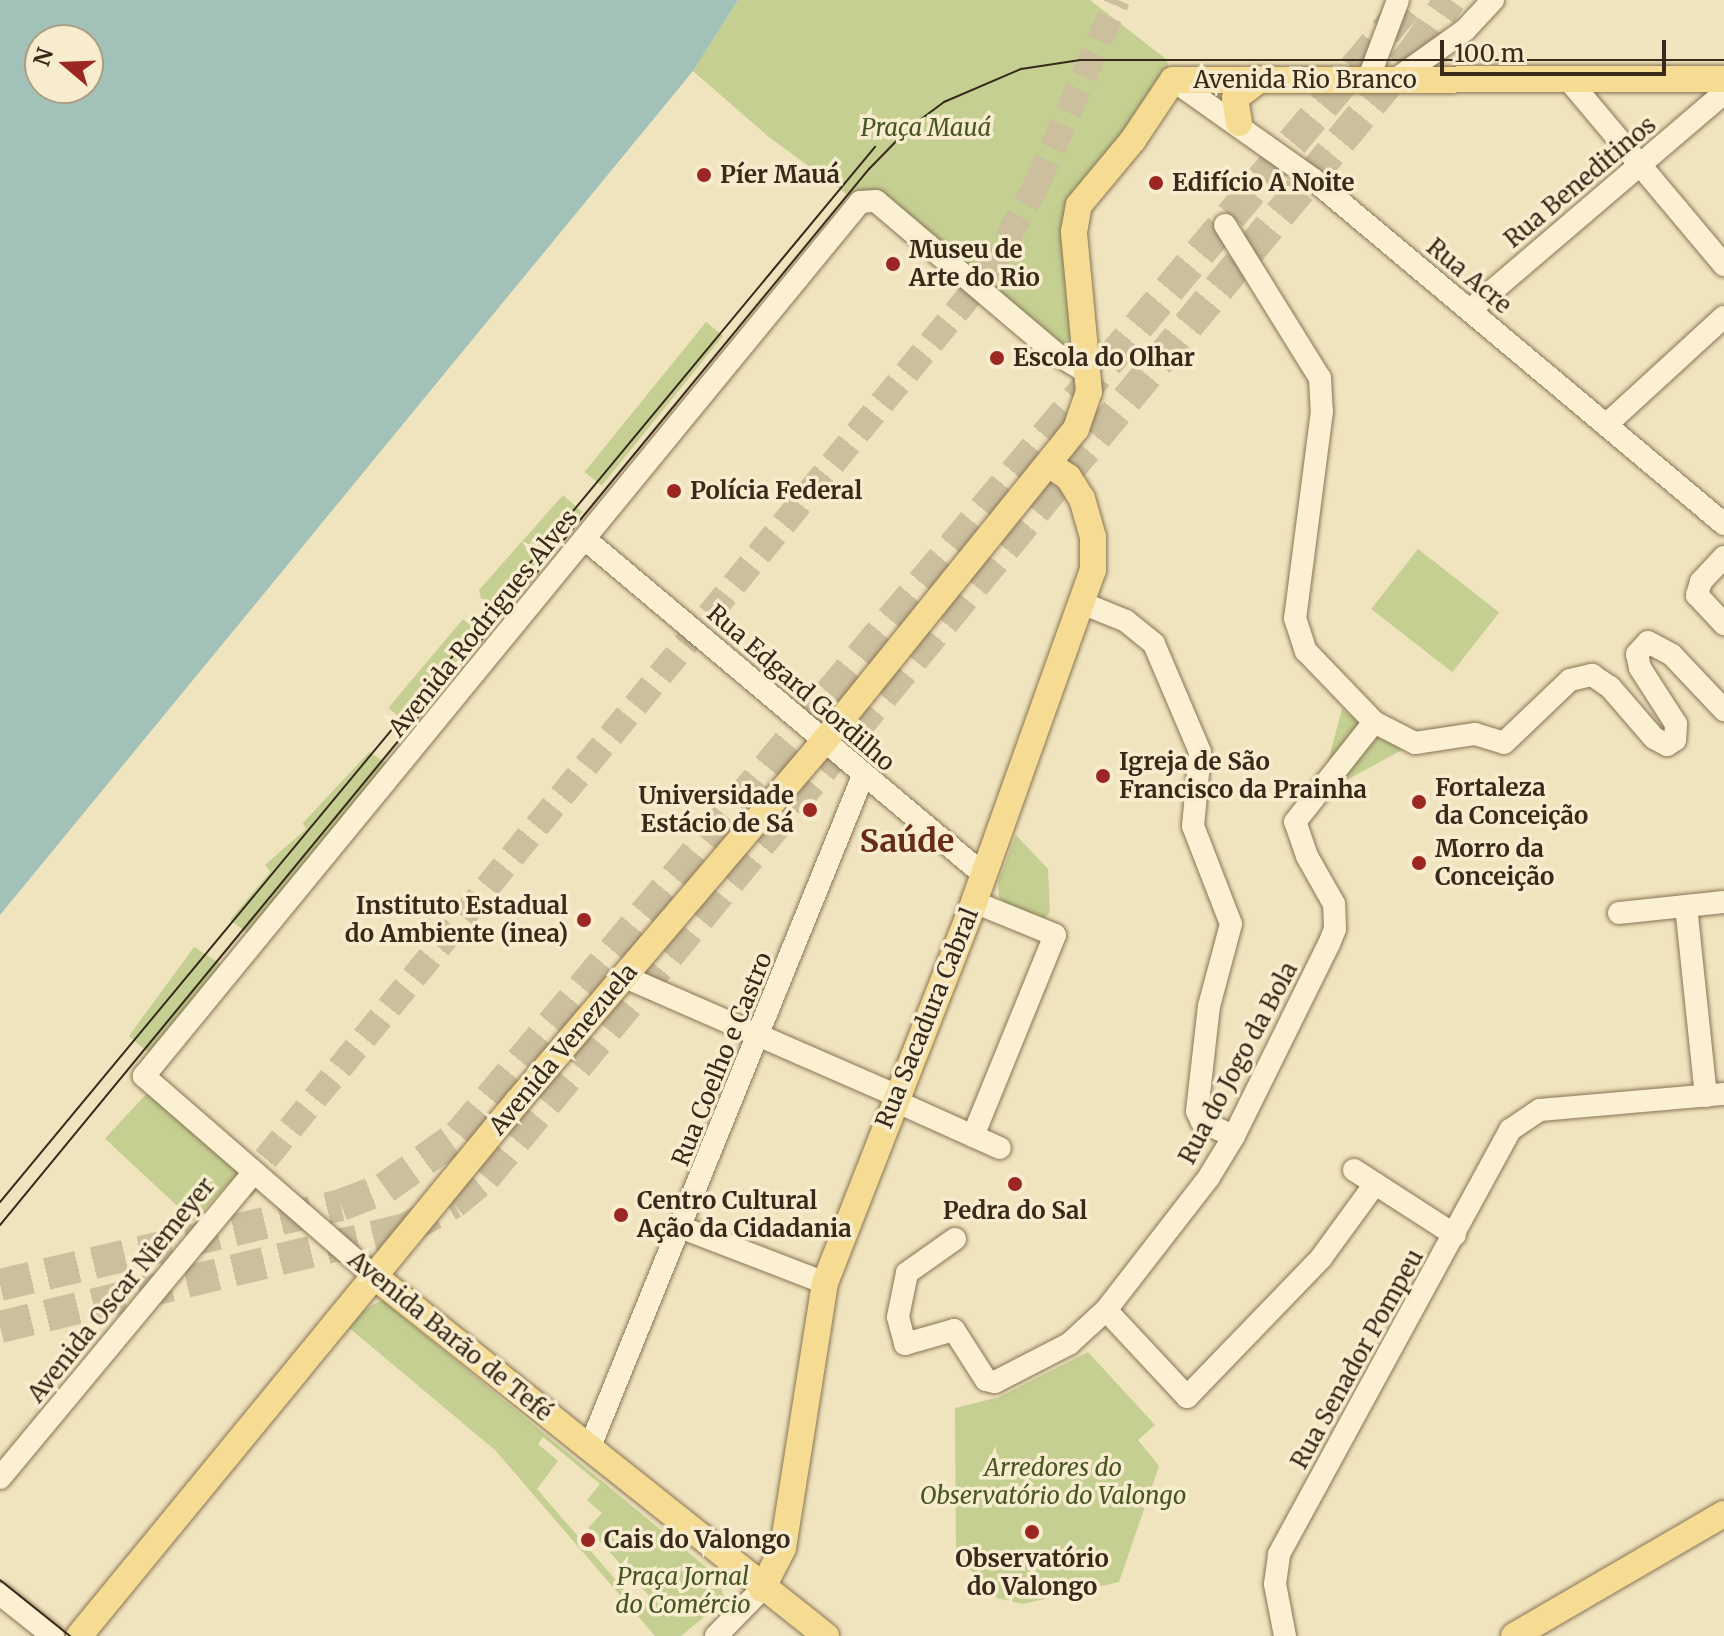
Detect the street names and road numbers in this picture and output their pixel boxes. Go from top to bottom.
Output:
street label: Avenida Rio Branco [1193,66,1417,94]
street label: Rua Beneditinos [1498,110,1662,254]
street label: Rua Acre [1421,232,1517,320]
street label: Avenida Rodrigues Alves [382,504,584,742]
street label: Rua Edgard Gordilho [701,599,901,777]
street label: Rua Sacadura Cabral [870,904,984,1132]
street label: Rua Coelho e Castro [666,948,778,1170]
street label: Rua do Jogo da Bola [1173,957,1303,1169]
street label: Avenida Venezuela [483,958,643,1140]
street label: Avenida Oscar Niemeyer [21,1172,221,1408]
street label: Rua Senador Pompeu [1285,1244,1429,1474]
street label: Avenida Barão de Tefé [342,1245,558,1427]

